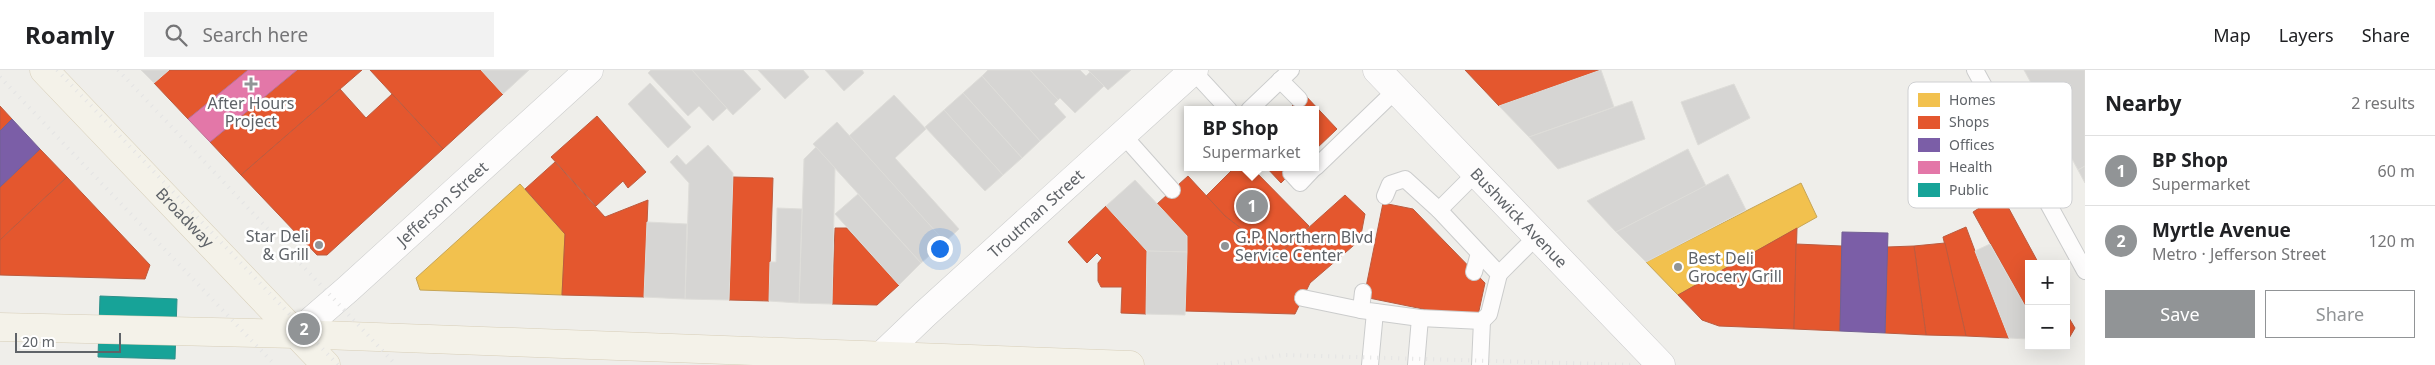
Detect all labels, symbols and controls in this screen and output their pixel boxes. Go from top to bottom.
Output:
search box [144,12,494,57]
text: Roamly [25,18,114,51]
icon: search [162,21,190,49]
text: Search here [202,22,308,48]
text: Map [2213,23,2251,47]
text: Layers [2279,23,2334,47]
text: Share [2362,23,2410,47]
marker: After Hours Project [244,77,258,91]
legend [1908,82,2072,208]
text: Nearby [2105,89,2181,117]
text: Homes [1949,90,1996,109]
place label: After Hours Project [208,92,295,132]
text: 2 results [2351,92,2415,114]
popup [1184,106,1319,171]
text: Shops [1949,112,1989,131]
text: BP Shop [1202,115,1279,141]
text: Offices [1949,135,1995,154]
text: Supermarket [1202,141,1301,163]
text: BP Shop [2152,147,2228,173]
street label: Jefferson Street [390,156,493,252]
text: Health [1949,157,1992,176]
text: 1 [2116,160,2126,182]
text: 60 m [2378,160,2415,182]
street label: Bushwick Avenue [1466,163,1573,273]
street label: Troutman Street [983,164,1089,263]
text: Supermarket [2152,173,2250,195]
text: Public [1949,180,1989,199]
street label: Broadway [151,183,219,253]
pin: 1 [1236,187,1268,225]
text: Myrtle Avenue [2152,217,2291,243]
place label: Star Deli & Grill [246,225,309,265]
place label: G.P. Northern Blvd Service Center [1235,226,1373,266]
text: 2 [2116,230,2126,252]
text: 120 m [2368,230,2415,252]
your location [927,236,953,262]
marker: Star Deli & Grill [313,239,325,251]
marker: G.P. Northern Blvd Service Center [1219,240,1231,252]
text: Metro · Jefferson Street [2152,243,2326,265]
place label: Best Deli Grocery Grill [1688,247,1782,287]
map controls [2025,260,2070,350]
button: + [2025,260,2070,305]
marker: Best Deli Grocery Grill [1672,261,1684,273]
button: Save [2105,290,2255,338]
button: Share [2265,290,2415,338]
button: − [2025,305,2070,350]
pin: 2 [288,310,320,348]
scale bar [15,330,121,353]
text: 20 m [22,332,55,351]

